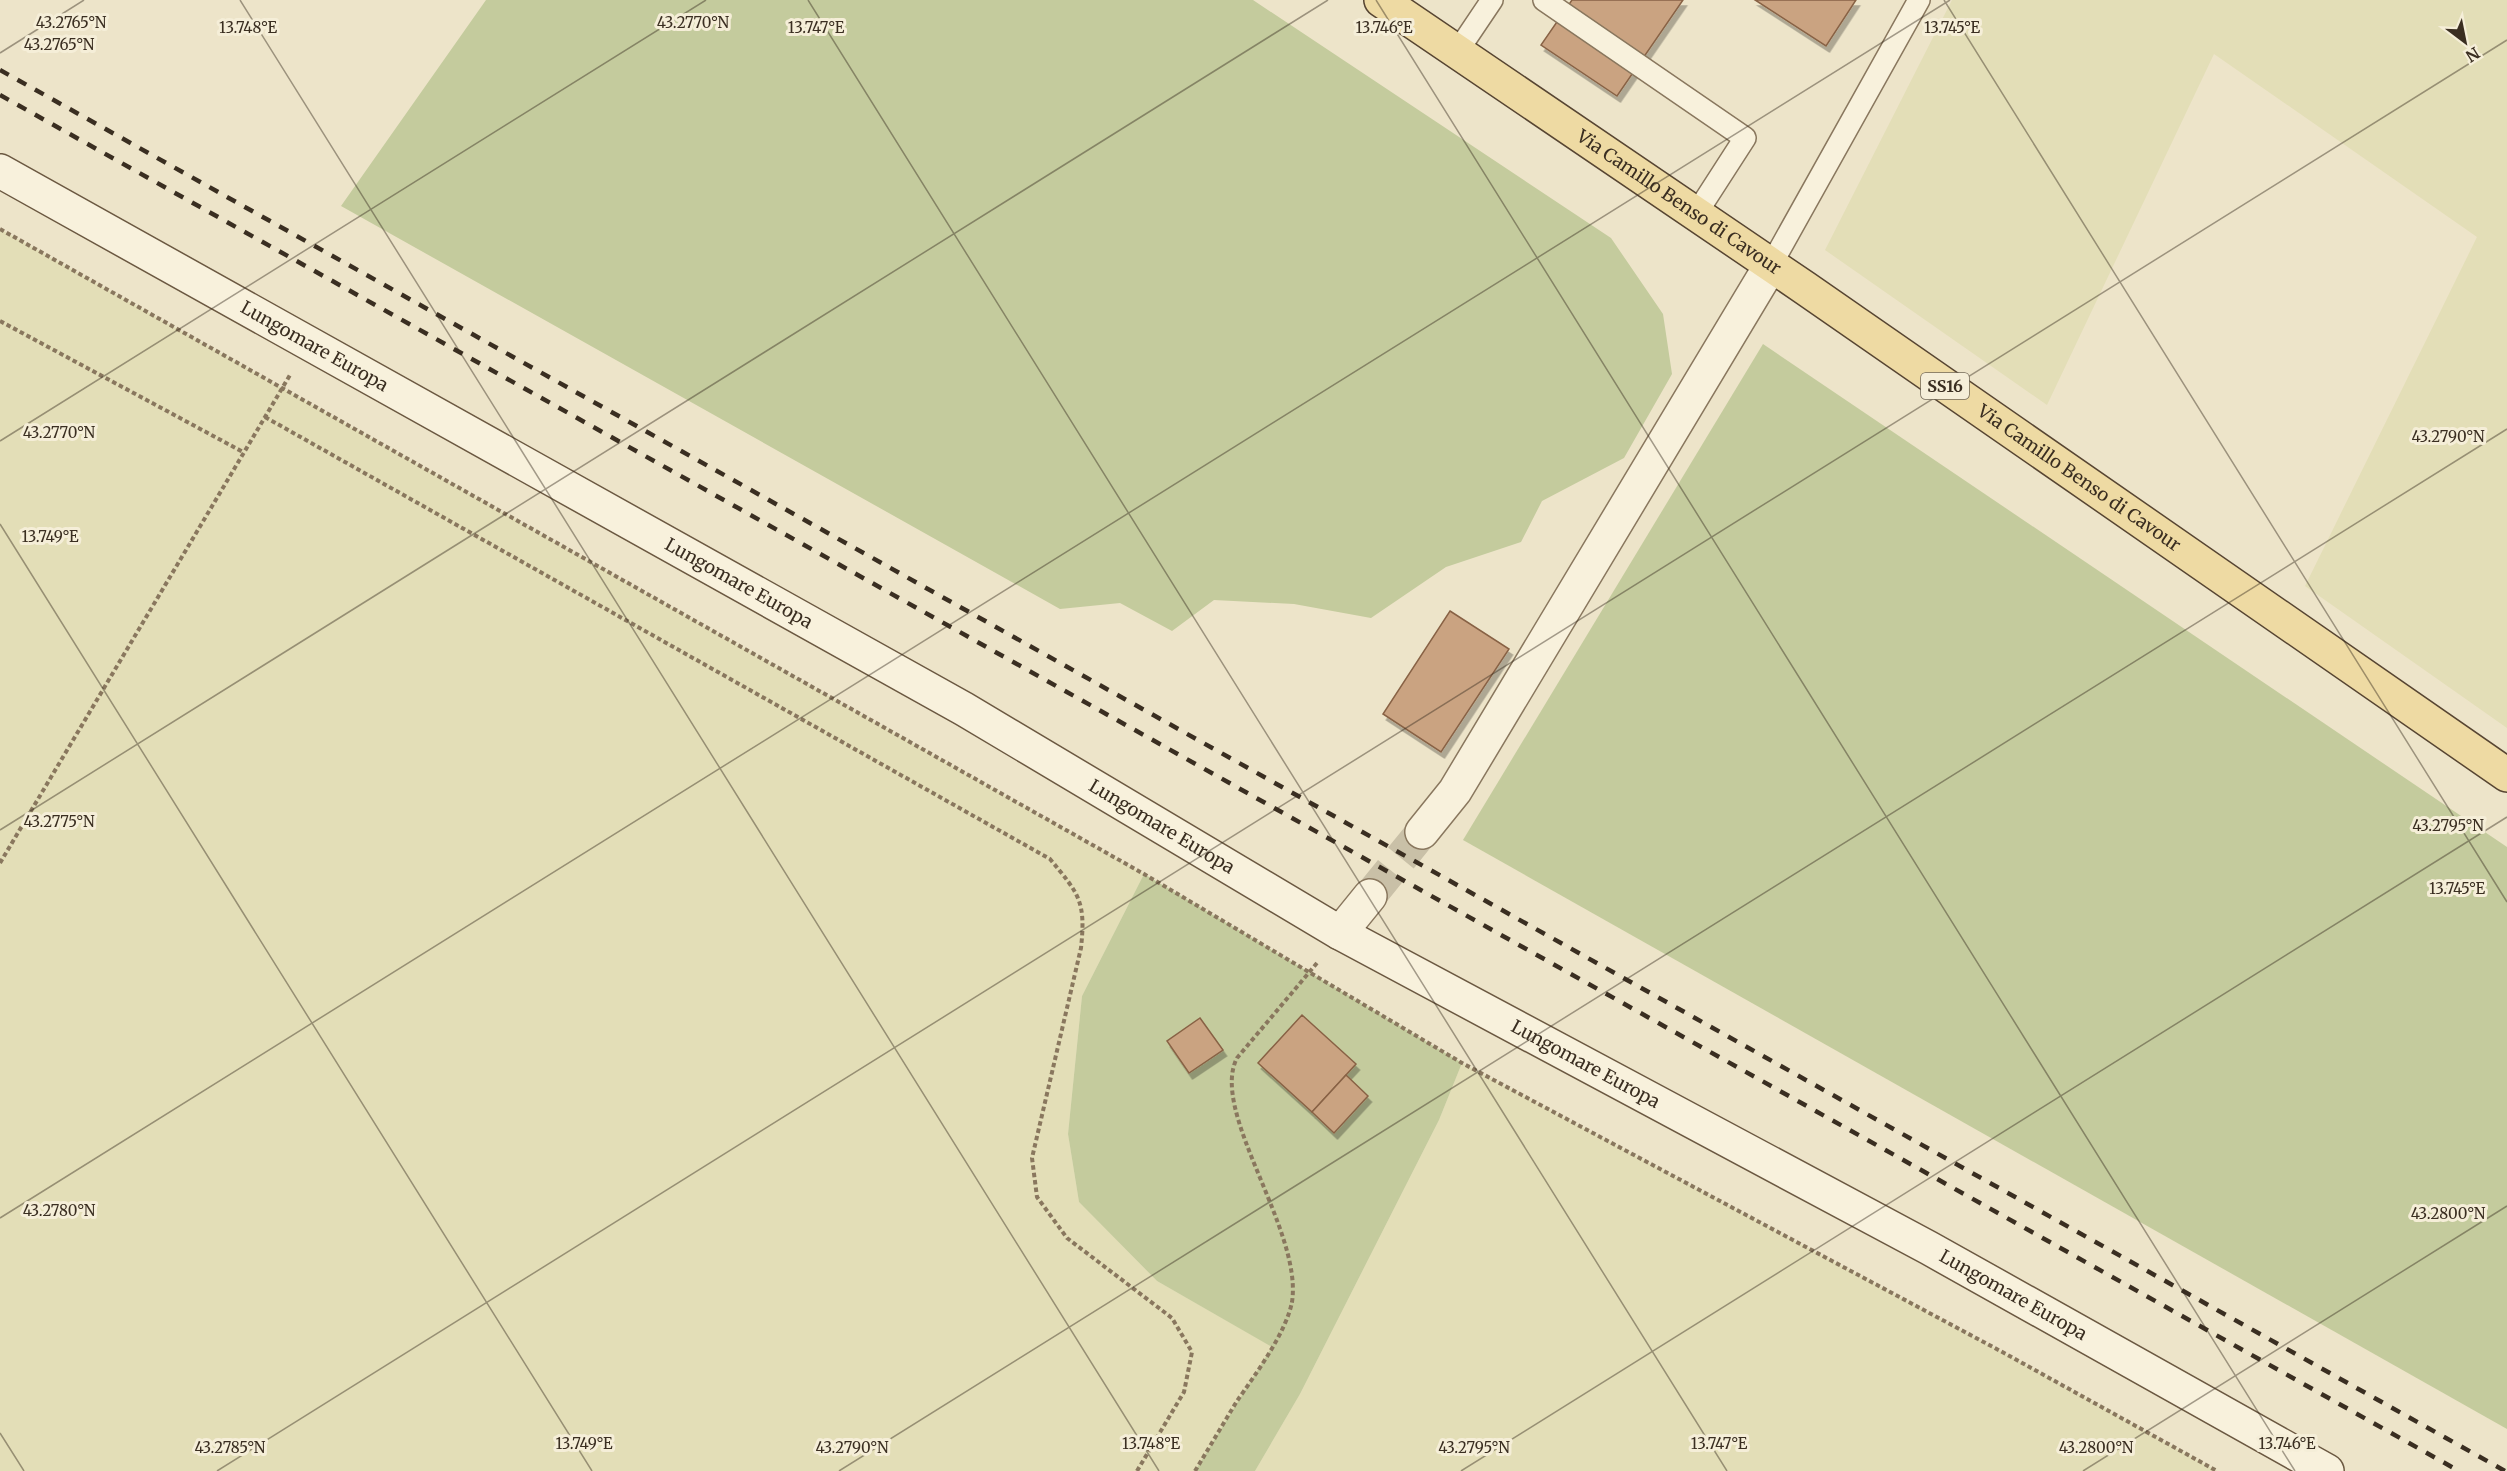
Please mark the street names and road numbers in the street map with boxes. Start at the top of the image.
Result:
street label: Via Camillo Benso di Cavour [1572,124,1786,279]
street label: Lungomare Europa [237,296,393,397]
road number: SS16 [1921,373,1969,399]
street label: Via Camillo Benso di Cavour [1972,399,2185,556]
street label: Lungomare Europa [661,532,817,633]
street label: Lungomare Europa [1085,774,1239,879]
street label: Lungomare Europa [1507,1015,1664,1113]
street label: Lungomare Europa [1936,1244,2092,1345]

